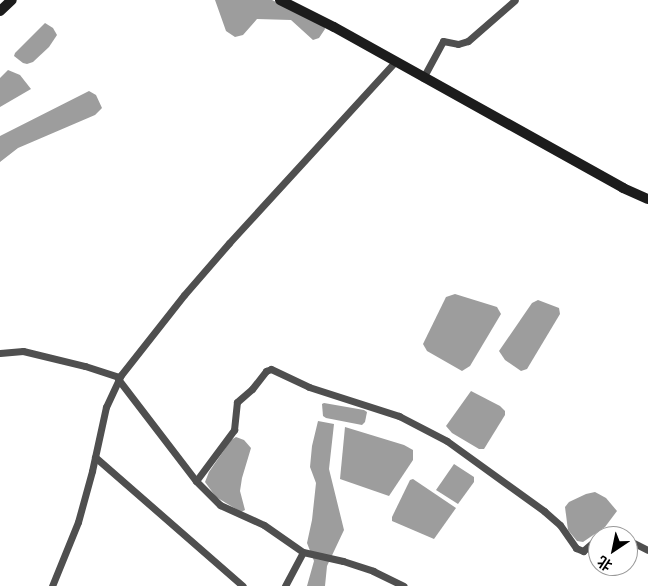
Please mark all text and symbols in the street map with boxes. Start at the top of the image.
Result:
north arrow [588,526,638,576]
text: 北 [594,552,615,574]

